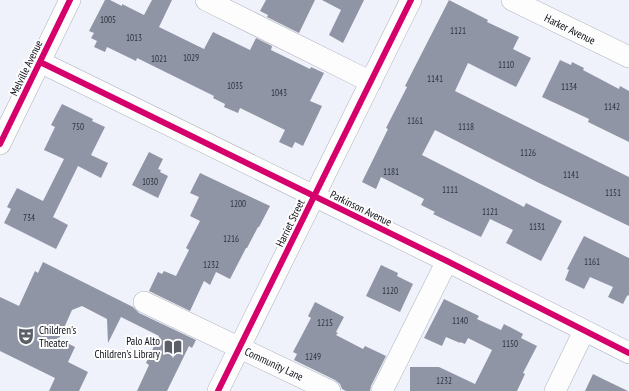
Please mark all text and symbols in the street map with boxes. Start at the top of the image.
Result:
street label: Harker Avenue [542,11,598,48]
house number: 1005 [100,14,116,25]
house number: 1121 [450,25,466,36]
house number: 1013 [126,32,142,43]
street label: Melville Avenue [6,37,46,98]
house number: 1029 [183,52,199,63]
house number: 1021 [151,53,167,64]
house number: 1110 [498,59,514,70]
house number: 1141 [427,73,443,84]
house number: 1035 [227,80,243,91]
house number: 1134 [561,81,577,92]
house number: 1043 [271,87,287,98]
house number: 1142 [604,101,620,112]
house number: 1161 [407,115,423,126]
house number: 750 [72,121,84,132]
house number: 1118 [458,121,474,132]
house number: 1126 [520,147,536,158]
house number: 1181 [383,166,399,177]
house number: 1141 [563,169,579,180]
house number: 1030 [142,176,158,187]
house number: 1111 [442,184,458,195]
street label: Parkinson Avenue [328,187,394,229]
house number: 1151 [605,187,621,198]
street label: Harriet Street [272,197,308,249]
house number: 1200 [230,198,246,209]
house number: 1121 [482,206,498,217]
house number: 734 [23,212,35,223]
house number: 1131 [529,221,545,232]
house number: 1216 [223,233,239,244]
house number: 1161 [584,256,600,267]
house number: 1232 [203,259,219,270]
house number: 1120 [382,285,398,296]
house number: 1140 [452,315,468,326]
house number: 1215 [317,317,333,328]
place label: Children's Theater [39,323,76,350]
theatre icon: Children's Theater [16,326,36,346]
place label: Palo Alto Children’s Library [94,334,161,361]
library icon: Palo Alto Children’s Library [163,337,183,357]
house number: 1150 [502,338,518,349]
street label: Community Lane [242,344,306,384]
house number: 1249 [305,351,321,362]
house number: 1232 [436,375,452,386]

